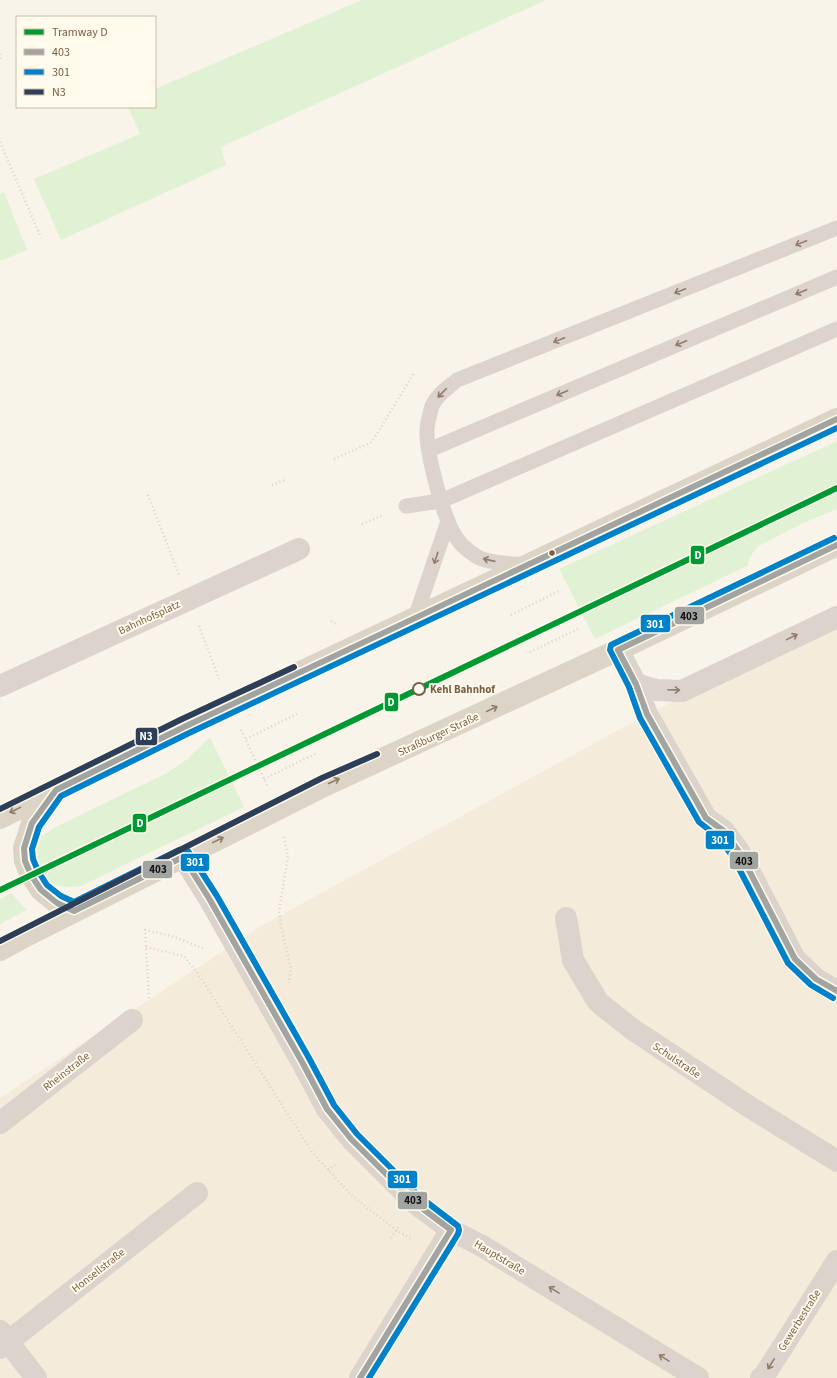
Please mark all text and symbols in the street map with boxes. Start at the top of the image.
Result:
legend [16,16,156,108]
text: Tramway D [52,24,108,41]
text: 403 [52,44,70,61]
text: 301 [52,64,70,81]
text: N3 [52,84,66,101]
one-way arrow [795,239,807,247]
one-way arrow [675,288,687,296]
one-way arrow [796,289,808,296]
one-way arrow [554,336,566,344]
one-way arrow [676,339,688,347]
one-way arrow [437,388,447,398]
one-way arrow [556,390,568,398]
line badge: D [690,545,705,565]
unlabelled marker [547,548,557,558]
text: D [695,548,702,563]
one-way arrow [432,552,439,565]
one-way arrow [483,556,496,563]
street label: Bahnhofsplatz [116,596,183,638]
line badge: 403 [674,606,705,625]
text: 403 [680,609,698,624]
line badge: 301 [640,614,671,633]
text: 301 [646,617,664,632]
one-way arrow [785,633,797,640]
marker: Kehl Bahnhof [412,682,426,696]
place label: Kehl Bahnhof [430,682,496,697]
one-way arrow [667,687,680,694]
line badge: D [384,692,399,712]
text: D [388,695,395,710]
one-way arrow [485,705,497,712]
street label: Straßburger Straße [395,709,482,760]
line badge: N3 [135,727,158,746]
text: N3 [139,729,153,744]
one-way arrow [328,777,340,785]
one-way arrow [10,807,22,814]
line badge: D [132,813,147,833]
text: D [137,816,144,831]
line badge: 301 [705,830,735,850]
text: 301 [711,833,729,848]
one-way arrow [212,836,224,843]
line badge: 403 [729,851,759,870]
line badge: 301 [180,853,210,872]
text: 403 [735,854,753,869]
text: 301 [186,855,204,870]
line badge: 403 [142,860,173,879]
text: 403 [149,862,167,877]
street label: Schulstraße [650,1039,704,1082]
street label: Rheinstraße [40,1048,93,1094]
line badge: 301 [387,1170,418,1189]
text: 301 [393,1172,411,1187]
line badge: 403 [397,1191,428,1210]
text: 403 [404,1193,422,1208]
street label: Hauptstraße [471,1236,529,1279]
street label: Honsellstraße [69,1245,129,1296]
one-way arrow [548,1285,560,1293]
street label: Gewerbestraße [775,1286,825,1354]
one-way arrow [659,1353,670,1362]
one-way arrow [767,1359,775,1370]

